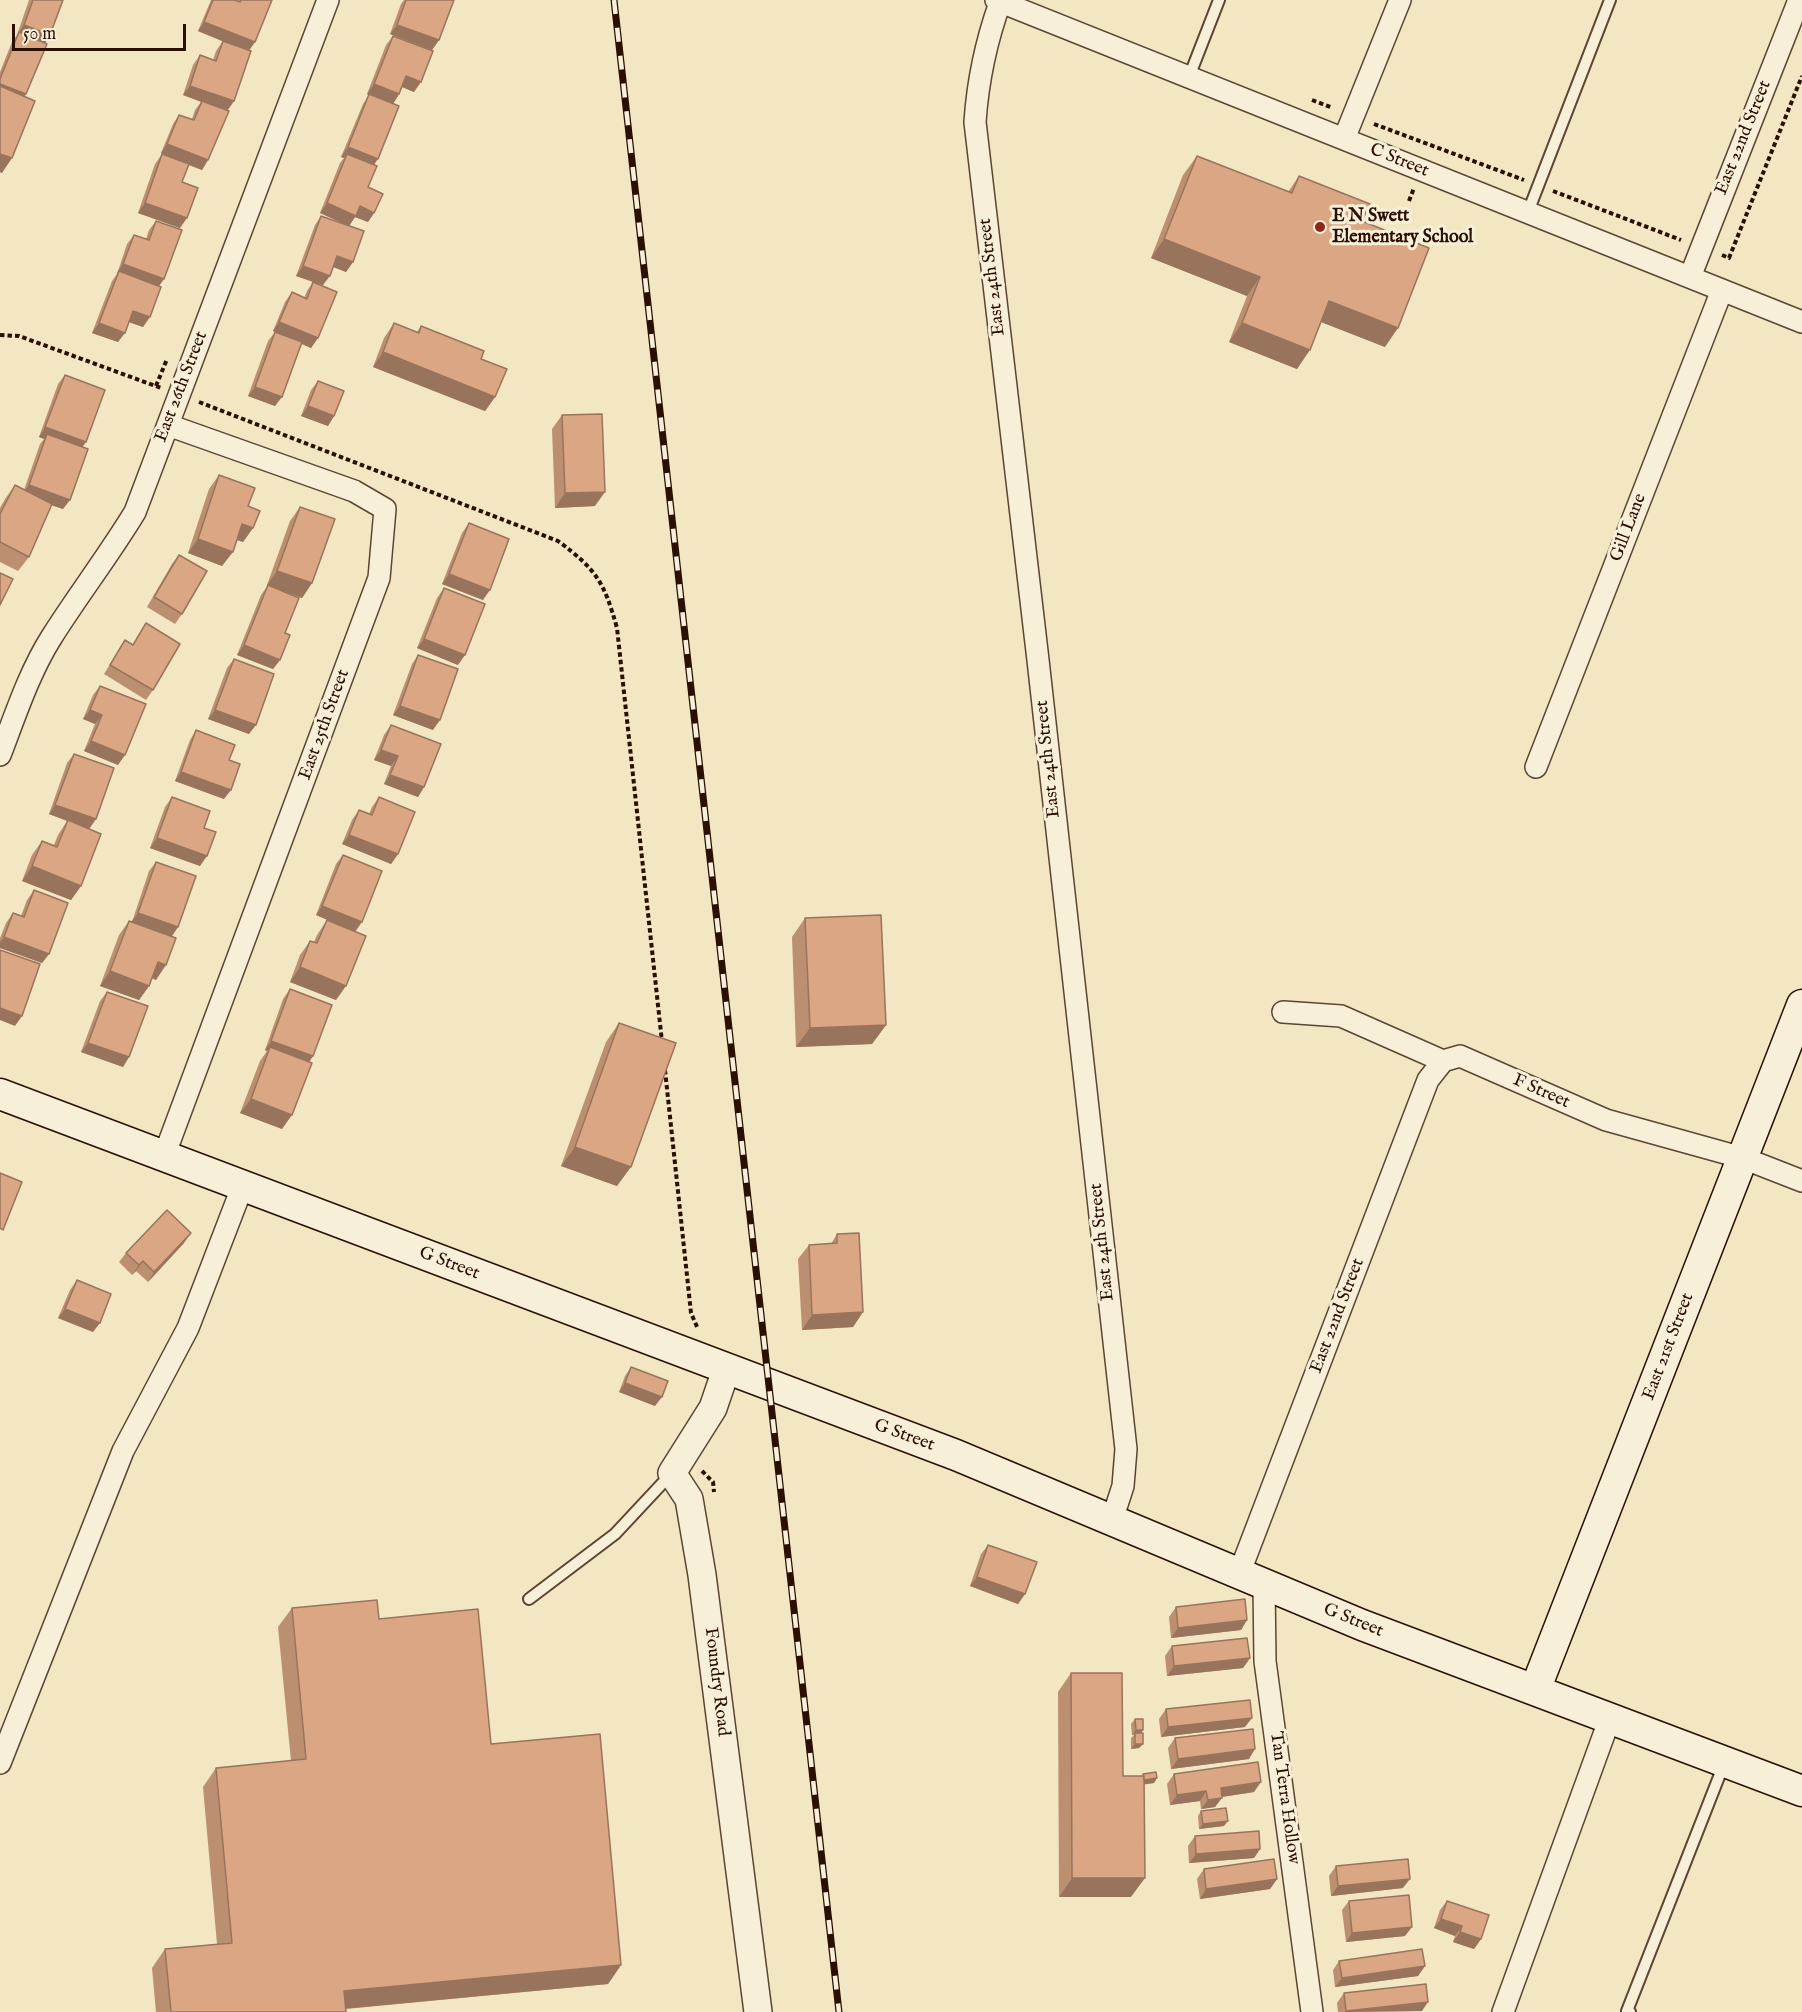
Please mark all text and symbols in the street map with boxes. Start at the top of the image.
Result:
scale bar [15,12,189,50]
text: 50 m [23,23,56,46]
street label: East 22nd Street [1711,78,1777,198]
street label: C Street [1366,139,1432,183]
place label: E N Swett Elementary School [1332,206,1473,248]
street label: East 24th Street [975,217,1011,337]
marker: E N Swett Elementary School [1313,220,1327,234]
street label: East 26th Street [151,328,213,446]
street label: Gill Lane [1606,491,1652,565]
street label: East 25th Street [295,667,355,783]
street label: East 24th Street [1032,699,1066,819]
street label: F Street [1509,1070,1573,1114]
street label: East 24th Street [1086,1182,1120,1302]
street label: G Street [416,1243,482,1285]
street label: East 22nd Street [1306,1255,1370,1377]
street label: East 21st Street [1639,1290,1699,1404]
street label: G Street [871,1415,937,1457]
street label: G Street [1320,1599,1386,1643]
street label: Foundry Road [699,1626,733,1738]
street label: Tan Terra Hollow [1264,1730,1304,1866]

